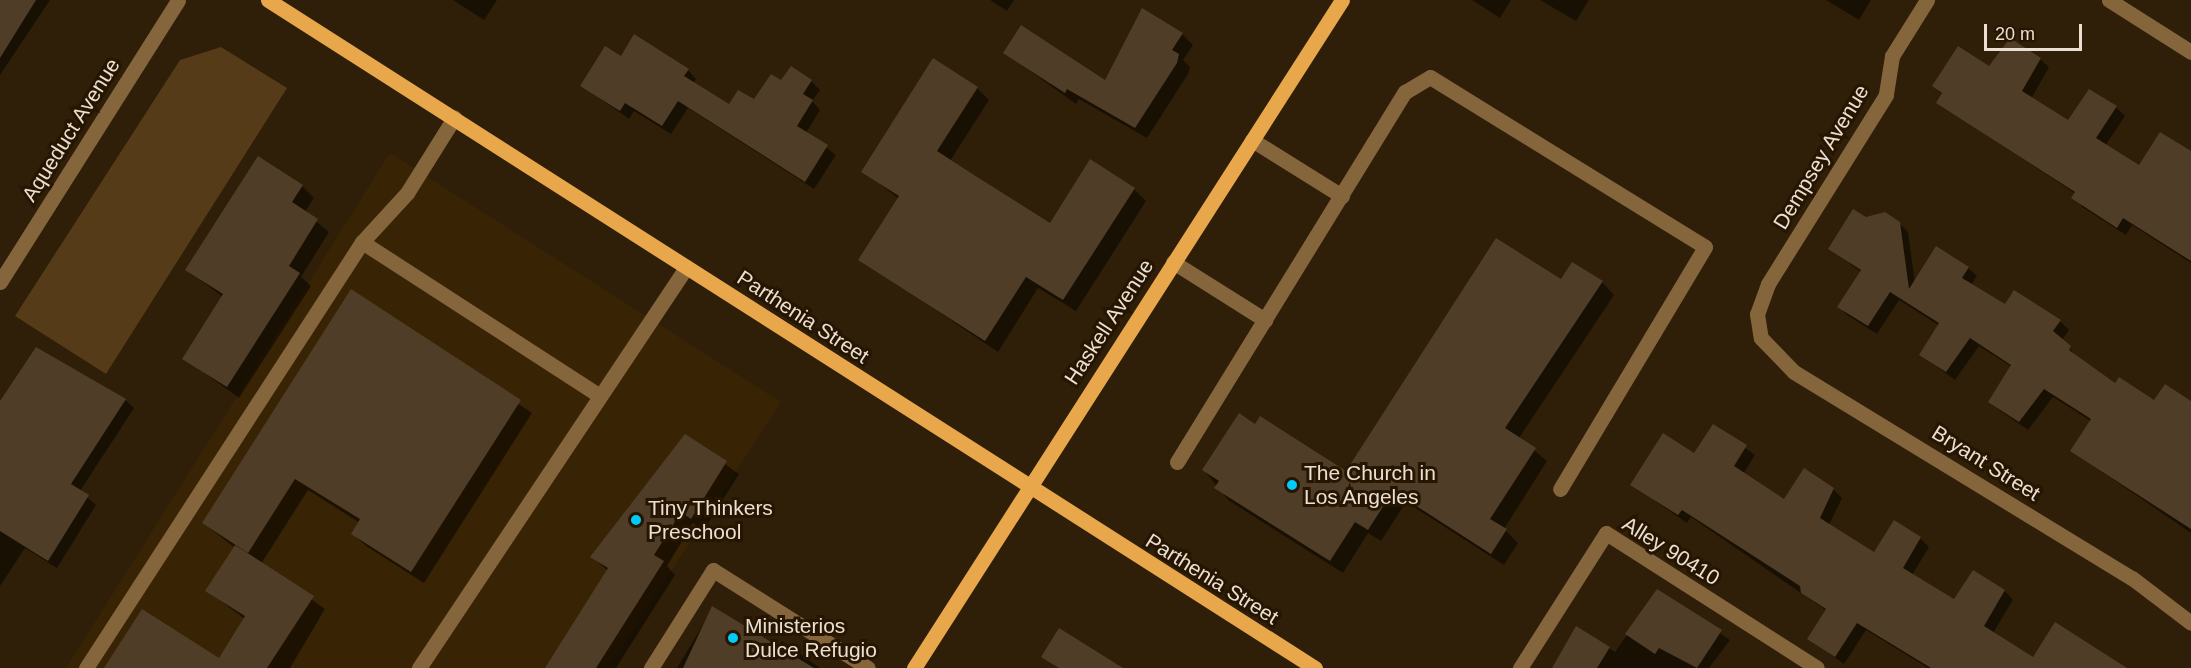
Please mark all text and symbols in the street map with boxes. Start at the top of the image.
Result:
scale bar [1987,12,2084,50]
text: 20 m [1995,24,2035,44]
street label: Aqueduct Avenue [16,53,126,207]
street label: Dempsey Avenue [1768,80,1874,234]
street label: Haskell Avenue [1059,254,1159,390]
street label: Parthenia Street [733,265,873,369]
street label: Bryant Street [1927,420,2045,506]
place label: The Church in Los Angeles [1304,460,1436,510]
marker: The Church in Los Angeles [1285,478,1299,492]
place label: Tiny Thinkers Preschool [648,495,773,545]
street label: Alley 90410 [1618,511,1724,591]
marker: Tiny Thinkers Preschool [629,513,643,527]
street label: Parthenia Street [1141,528,1283,630]
place label: Ministerios Dulce Refugio [745,613,877,663]
marker: Ministerios Dulce Refugio [726,631,740,645]

